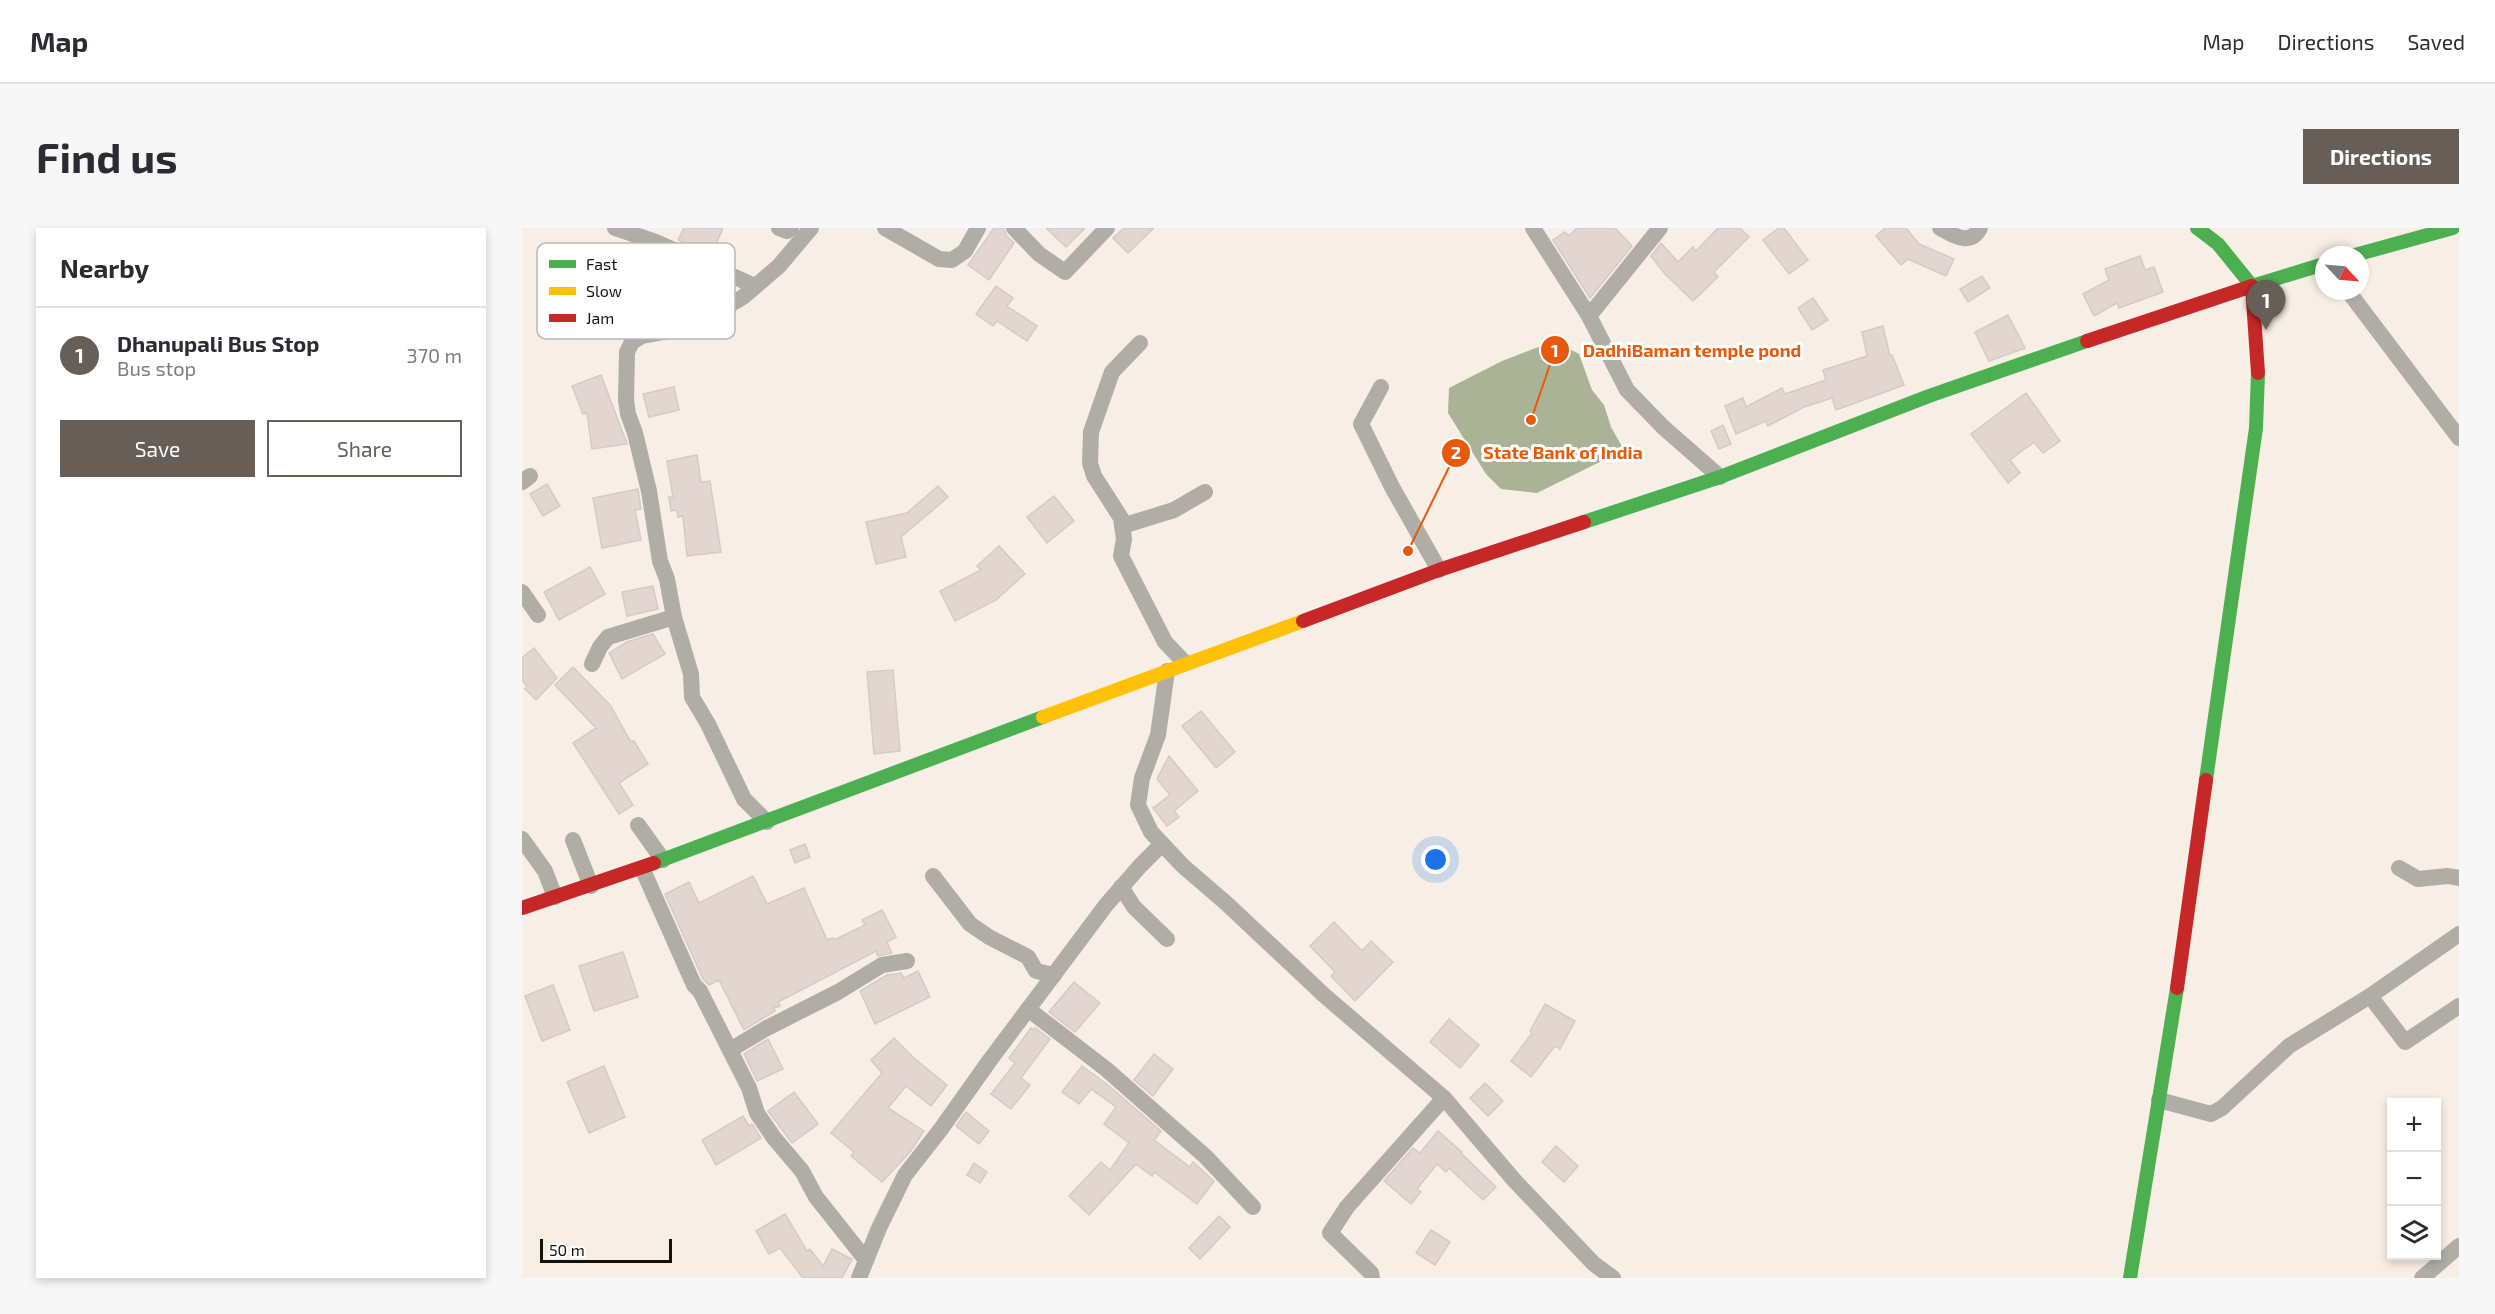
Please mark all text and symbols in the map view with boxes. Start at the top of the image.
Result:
text: Map [30,24,88,58]
text: Map [2202,29,2245,54]
text: Directions [2278,29,2374,54]
text: Saved [2407,29,2465,54]
button: Directions [2303,129,2459,184]
text: Find us [36,131,178,181]
legend [537,243,735,339]
north arrow [2315,246,2369,300]
text: Nearby [60,252,149,283]
text: Fast [586,254,617,273]
pin: 1 [2246,280,2286,330]
text: Slow [586,281,622,300]
text: Jam [586,308,614,327]
text: Dhanupali Bus Stop [117,330,319,356]
callout: DadhiBaman temple pond [1540,332,1813,368]
text: 1 [1551,339,1559,361]
text: DadhiBaman temple pond [1583,339,1801,361]
text: 1 [75,343,84,367]
text: 370 m [407,343,462,367]
text: Bus stop [117,356,196,380]
button: Save [60,420,255,477]
button: Share [267,420,462,477]
callout: State Bank of India [1441,435,1655,471]
text: 2 [1451,441,1461,463]
text: State Bank of India [1483,441,1643,463]
your location [1421,845,1450,874]
map controls [2387,1098,2441,1260]
button: + [2387,1098,2441,1152]
button: − [2387,1152,2441,1206]
button: layers [2387,1206,2441,1260]
scale bar [540,1236,672,1264]
text: 50 m [549,1240,585,1259]

